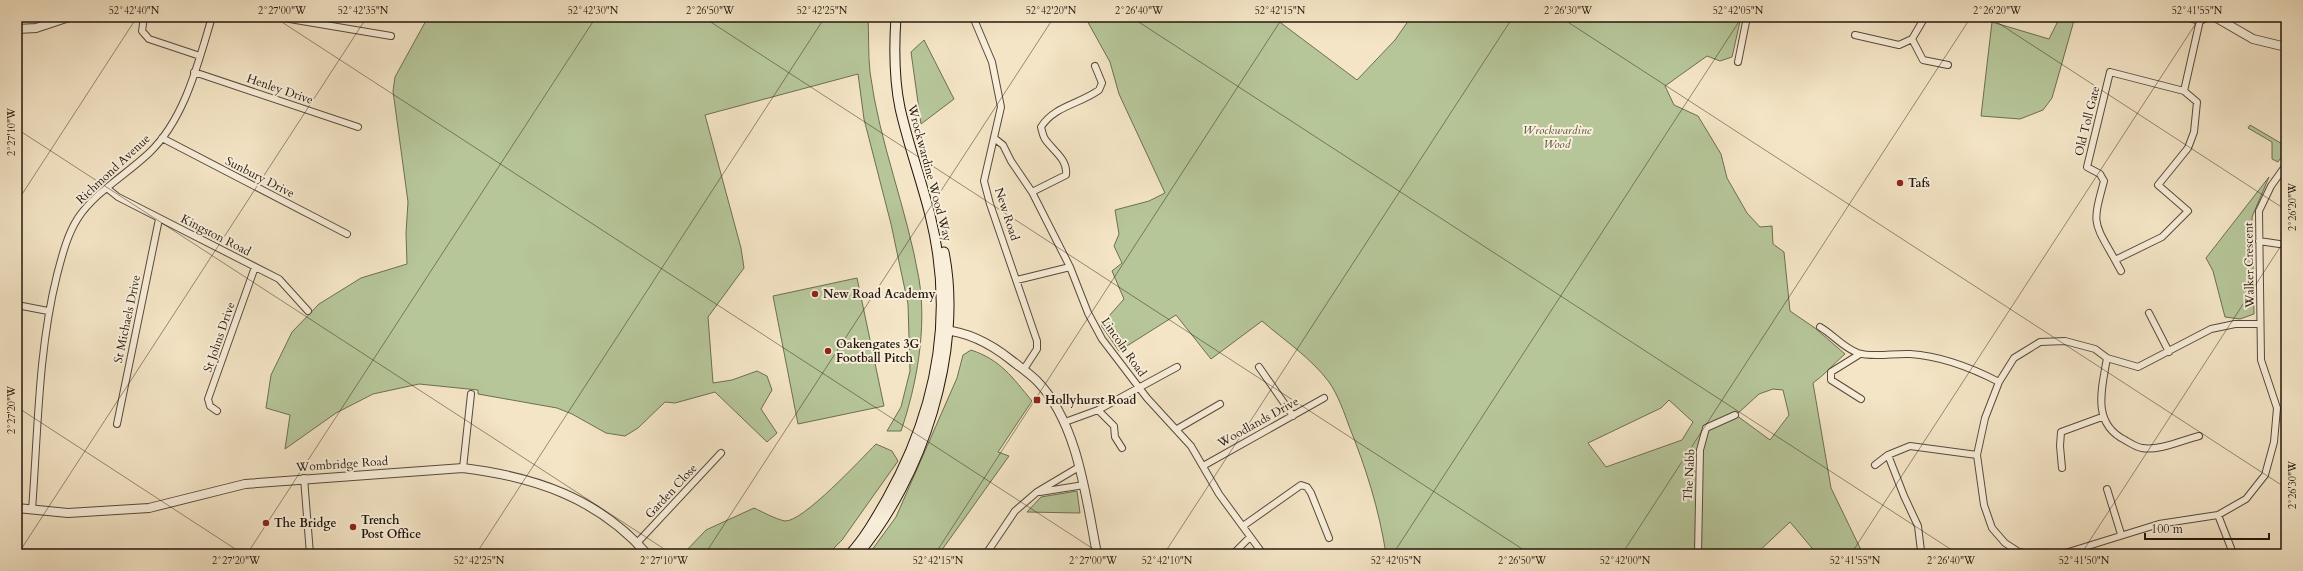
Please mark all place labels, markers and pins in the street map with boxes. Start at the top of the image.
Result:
place label: Tafs [1908,175,1930,191]
marker: Tafs [1895,178,1905,188]
place label: New Road Academy [823,286,936,302]
marker: New Road Academy [810,289,820,299]
place label: Oakengates 3G Football Pitch [836,336,920,366]
marker: Oakengates 3G Football Pitch [823,346,833,356]
place label: Hollyhurst Road [1045,392,1136,408]
marker: Hollyhurst Road [1032,395,1042,405]
place label: Trench Post Office [361,512,421,542]
place label: The Bridge [274,515,337,531]
marker: The Bridge [261,518,271,528]
marker: Trench Post Office [348,522,358,532]

